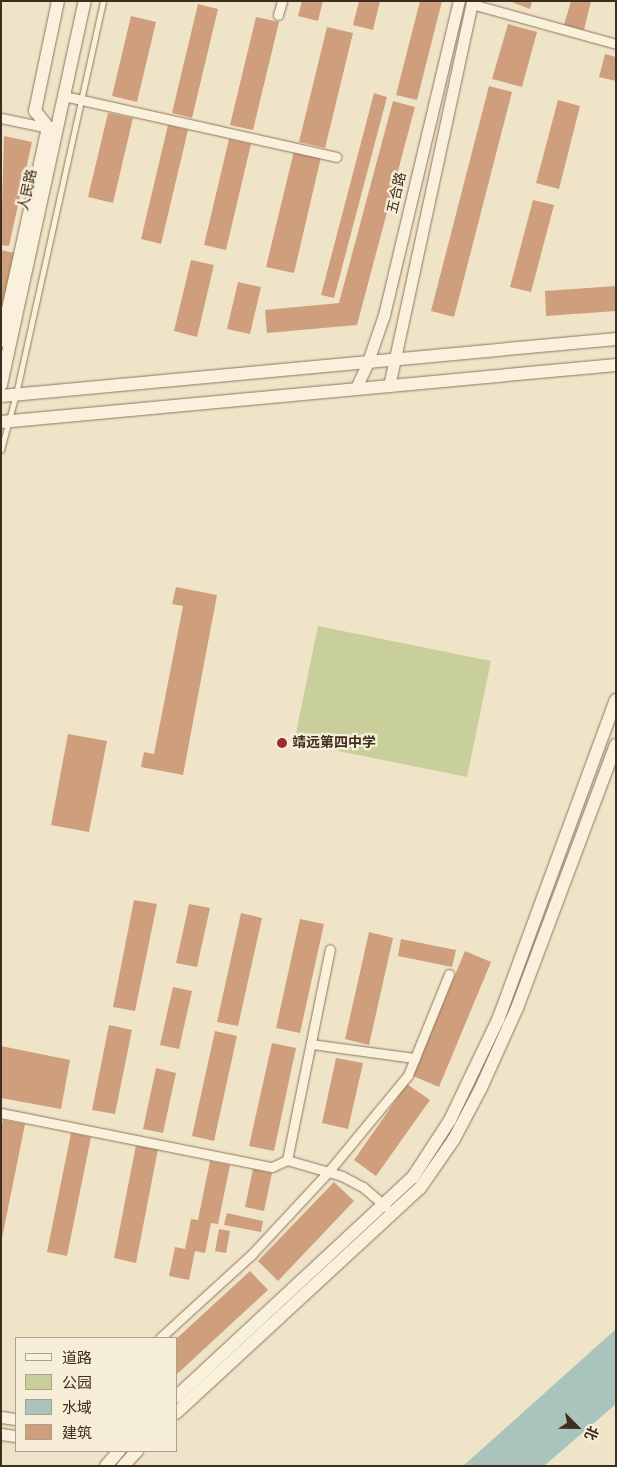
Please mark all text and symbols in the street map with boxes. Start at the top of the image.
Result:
street label: 人民路 [15,168,41,212]
street label: 五合路 [384,171,410,215]
place label: 靖远第四中学 [292,735,376,751]
marker: 靖远第四中学 [276,737,288,749]
legend [15,1337,178,1452]
text: 道路 [62,1349,92,1367]
text: 公园 [62,1374,92,1392]
text: 水域 [62,1399,92,1417]
north arrow [552,1402,602,1452]
text: 北 [581,1423,602,1443]
text: 建筑 [62,1424,92,1442]

